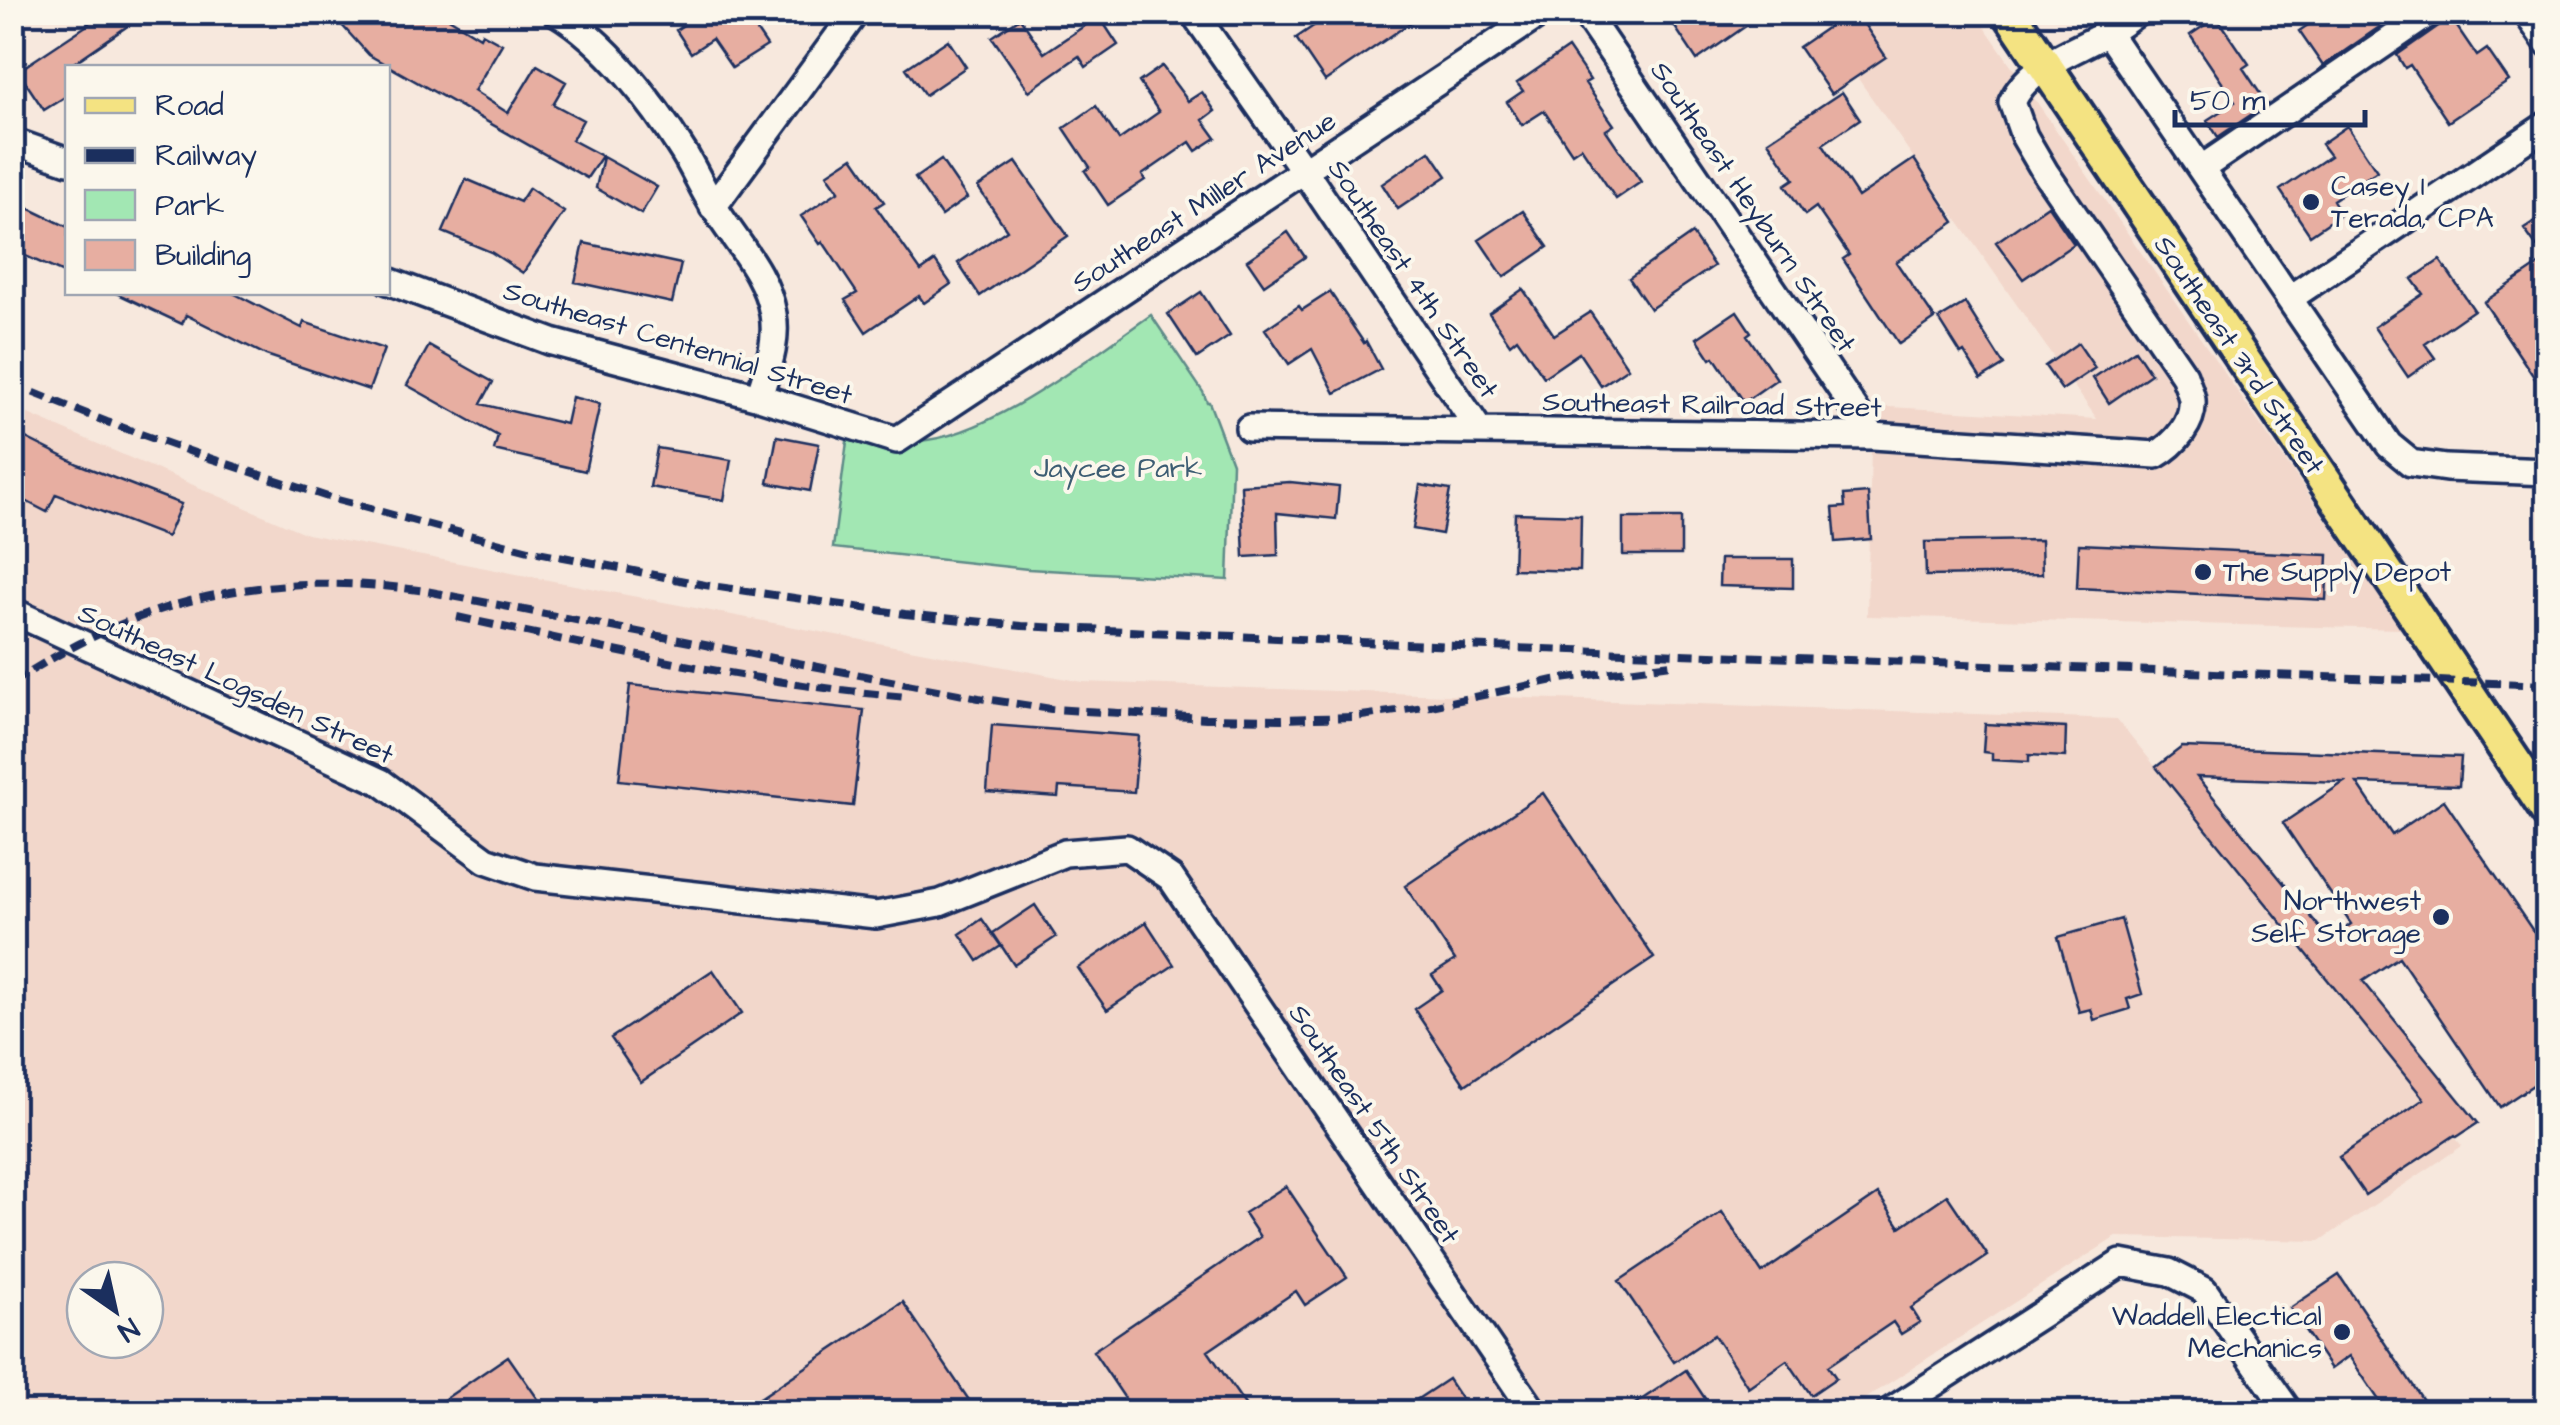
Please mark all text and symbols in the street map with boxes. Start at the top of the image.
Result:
street label: Southeast Heyburn Street [1639,54,1866,362]
legend [65,65,390,295]
scale bar [2175,65,2365,127]
text: 50 m [2190,80,2266,122]
text: Road [155,85,224,127]
street label: Southeast Miller Avenue [1064,102,1344,302]
text: Railway [155,135,257,178]
street label: Southeast 4th Street [1318,152,1508,407]
place label: Casey I Terada, CPA [2331,167,2494,238]
text: Park [155,185,224,227]
marker: Casey I Terada, CPA [2300,191,2322,213]
street label: Southeast 3rd Street [2144,228,2334,483]
text: Building [155,235,251,278]
street label: Southeast Centennial Street [499,271,858,415]
street label: Southeast Railroad Street [1542,383,1883,427]
park label: Jaycee Park [1034,449,1202,490]
place label: The Supply Depot [2223,553,2452,594]
marker: The Supply Depot [2192,561,2214,583]
street label: Southeast Logsden Street [72,594,401,776]
place label: Northwest Self Storage [2251,882,2422,954]
marker: Northwest Self Storage [2430,906,2452,928]
street label: Southeast 5th Street [1279,996,1469,1252]
north arrow [65,1260,165,1360]
place label: Waddell Electical Mechanics [2112,1297,2322,1368]
text: N [110,1308,146,1351]
marker: Waddell Electical Mechanics [2331,1321,2353,1343]

